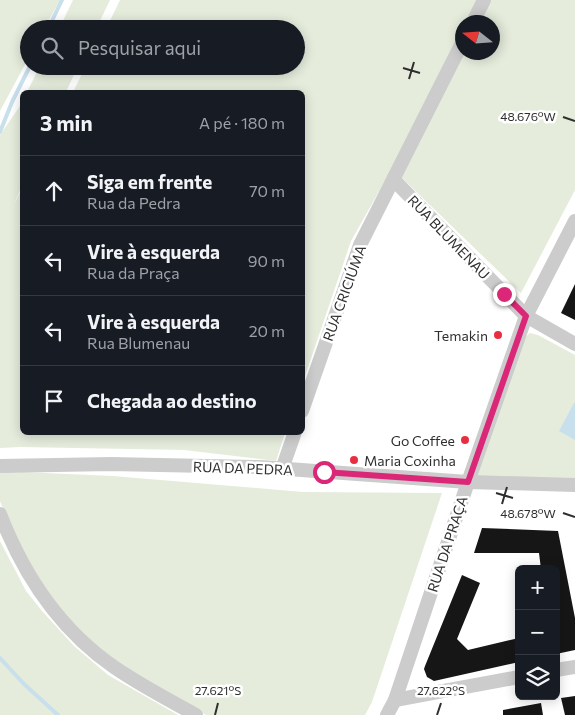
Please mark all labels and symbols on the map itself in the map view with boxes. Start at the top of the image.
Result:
north arrow [455,15,500,60]
text: 48.676°W [500,109,556,123]
street label: RUA BLUMENAU [405,192,493,282]
street label: RUA CRICIÚMA [319,242,369,343]
route end [493,283,516,306]
place label: Temakin [434,327,488,344]
marker: Temakin [492,329,504,341]
place label: Go Coffee [391,432,455,449]
marker: Go Coffee [459,434,471,446]
place label: Maria Coxinha [364,452,456,469]
marker: Maria Coxinha [348,454,360,466]
street label: RUA DA PEDRA [193,458,294,478]
route start [313,461,336,484]
street label: RUA DA PRAÇA [423,493,471,594]
text: 48.678°W [500,506,556,520]
text: 27.621°S [195,683,241,697]
text: 27.622°S [417,683,465,697]

